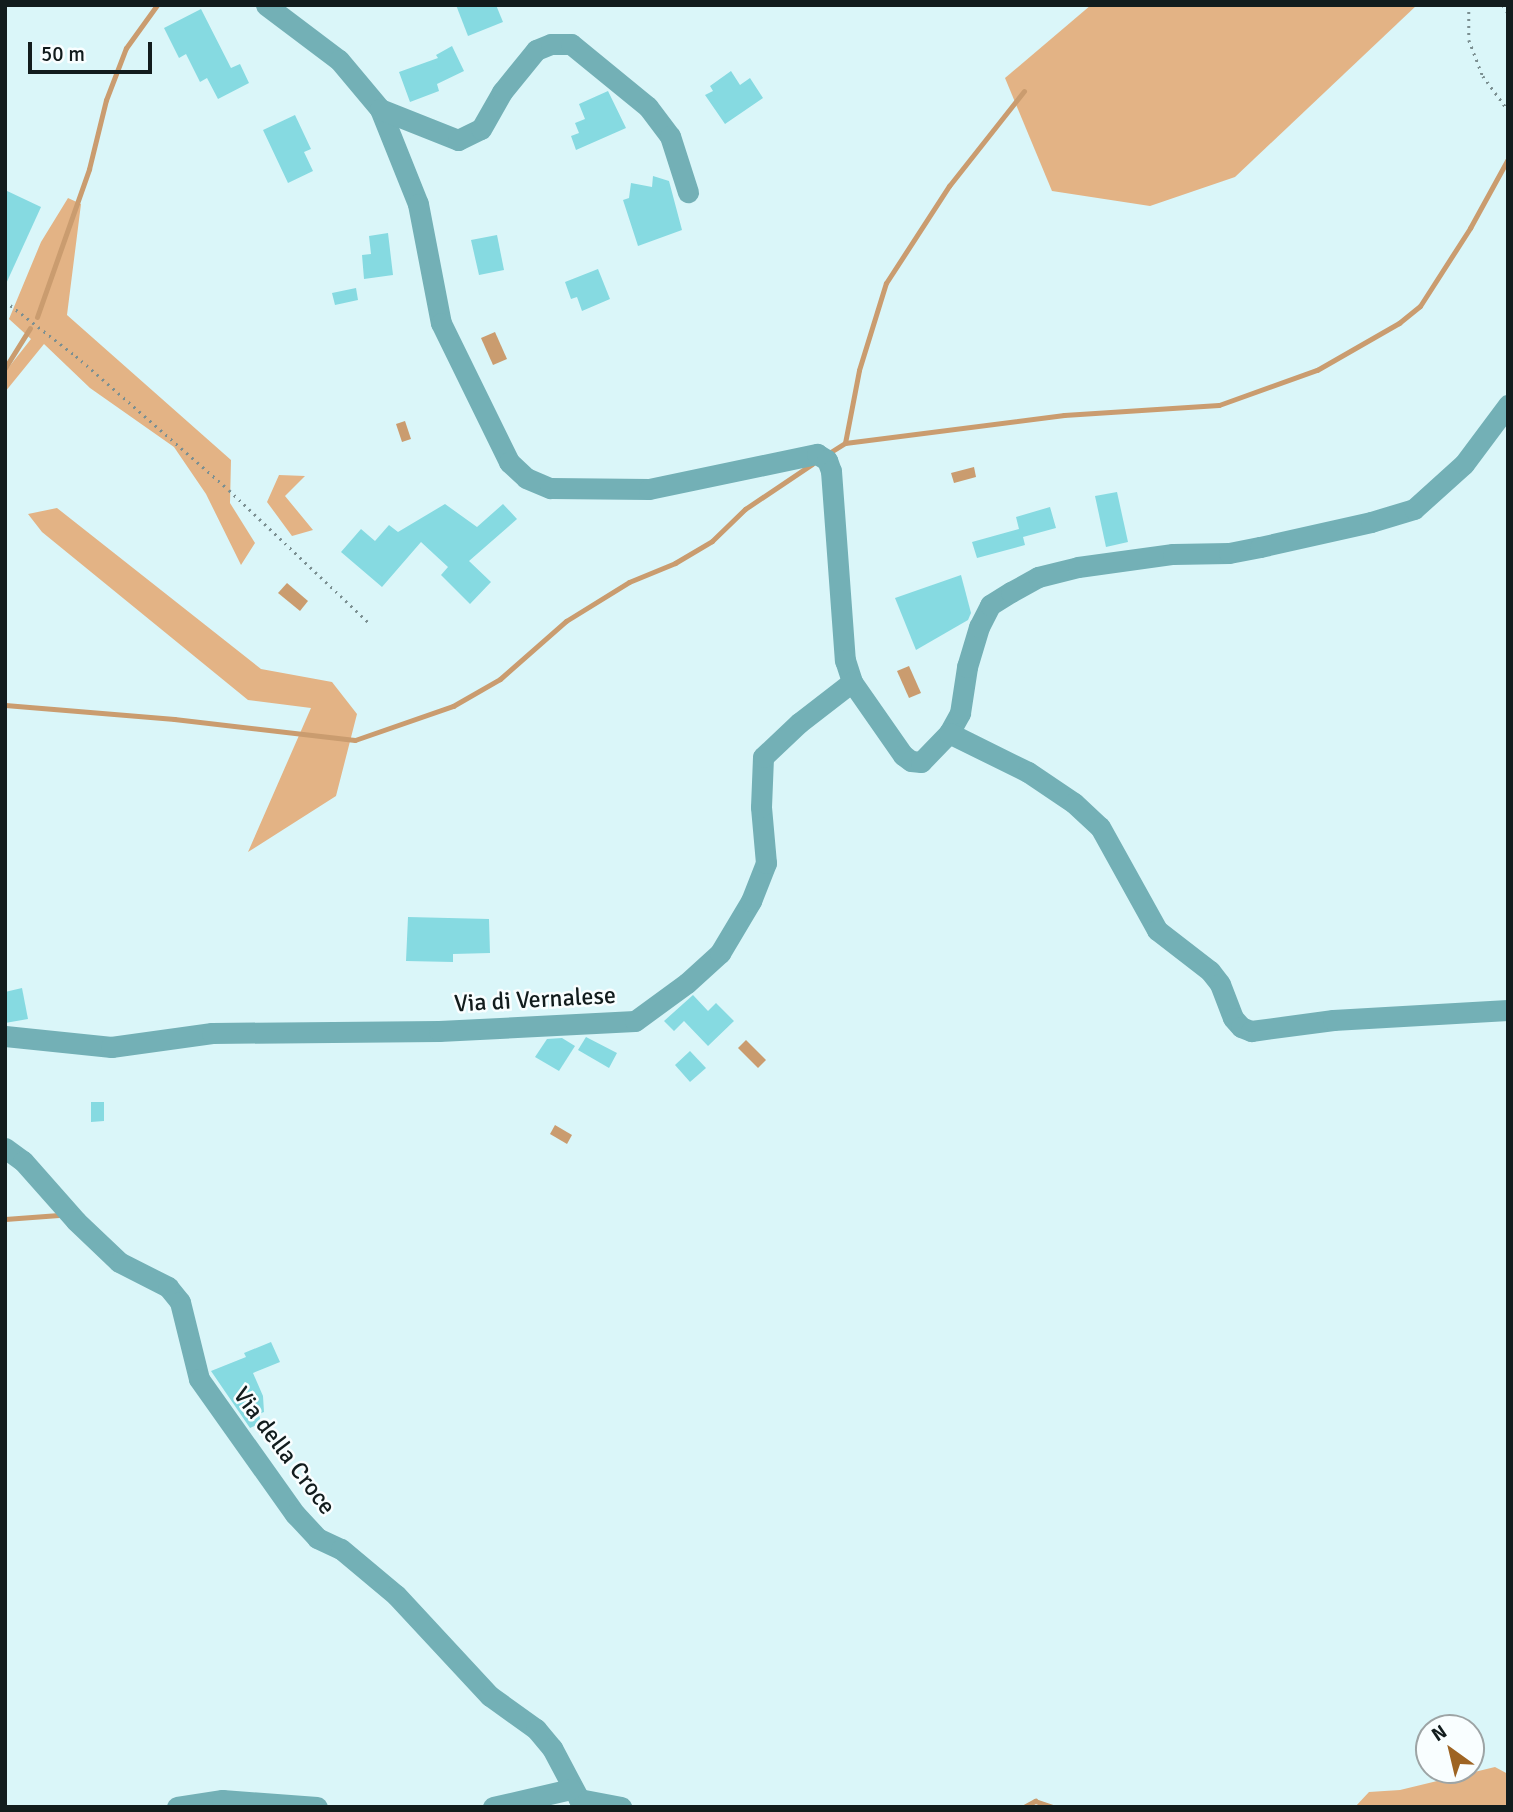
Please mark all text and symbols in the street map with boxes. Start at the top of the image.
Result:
scale bar [32,28,156,72]
text: 50 m [41,41,85,67]
street label: Via di Vernalese [453,981,617,1019]
street label: Via della Croce [227,1381,341,1521]
north arrow [1415,1714,1485,1784]
text: N [1427,1720,1452,1747]

